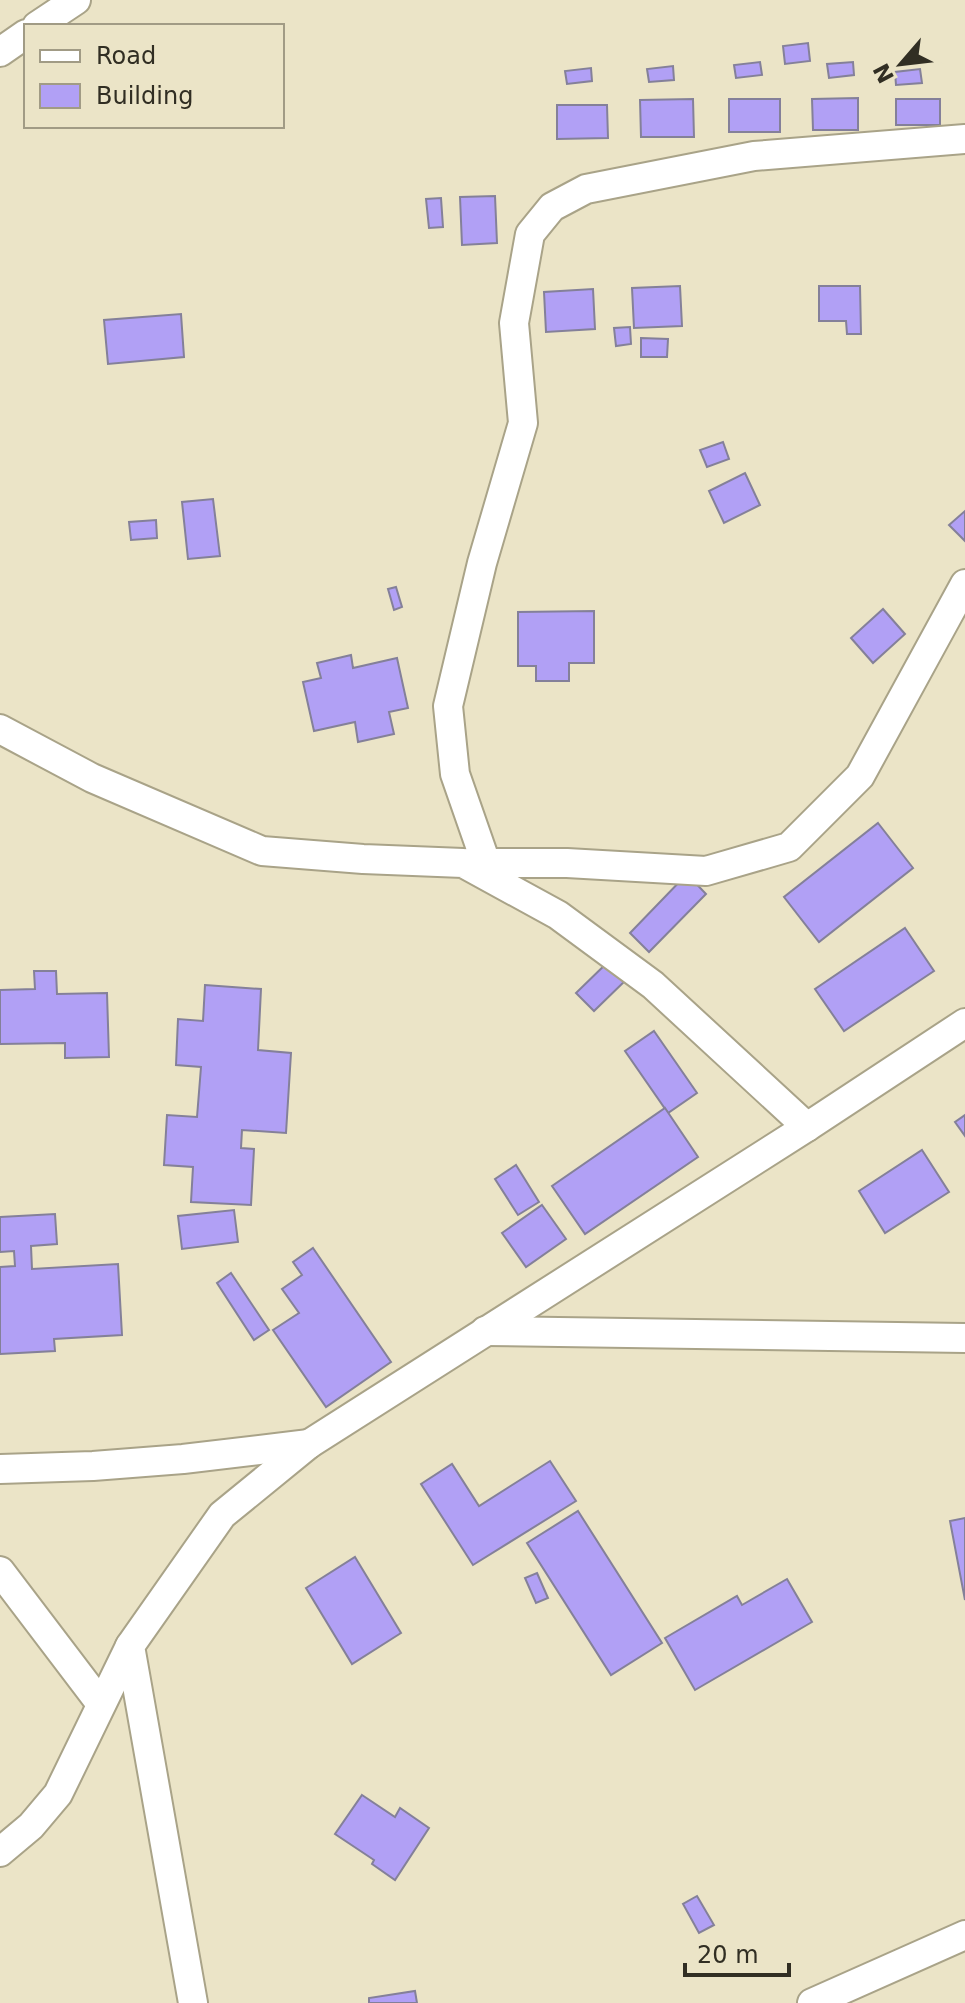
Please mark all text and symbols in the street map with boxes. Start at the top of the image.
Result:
legend [24,24,284,128]
north arrow [861,24,941,104]
text: Road [96,42,156,70]
text: N [868,59,899,87]
text: Building [96,82,193,110]
scale bar [685,1927,789,1977]
text: 20 m [697,1941,759,1969]

